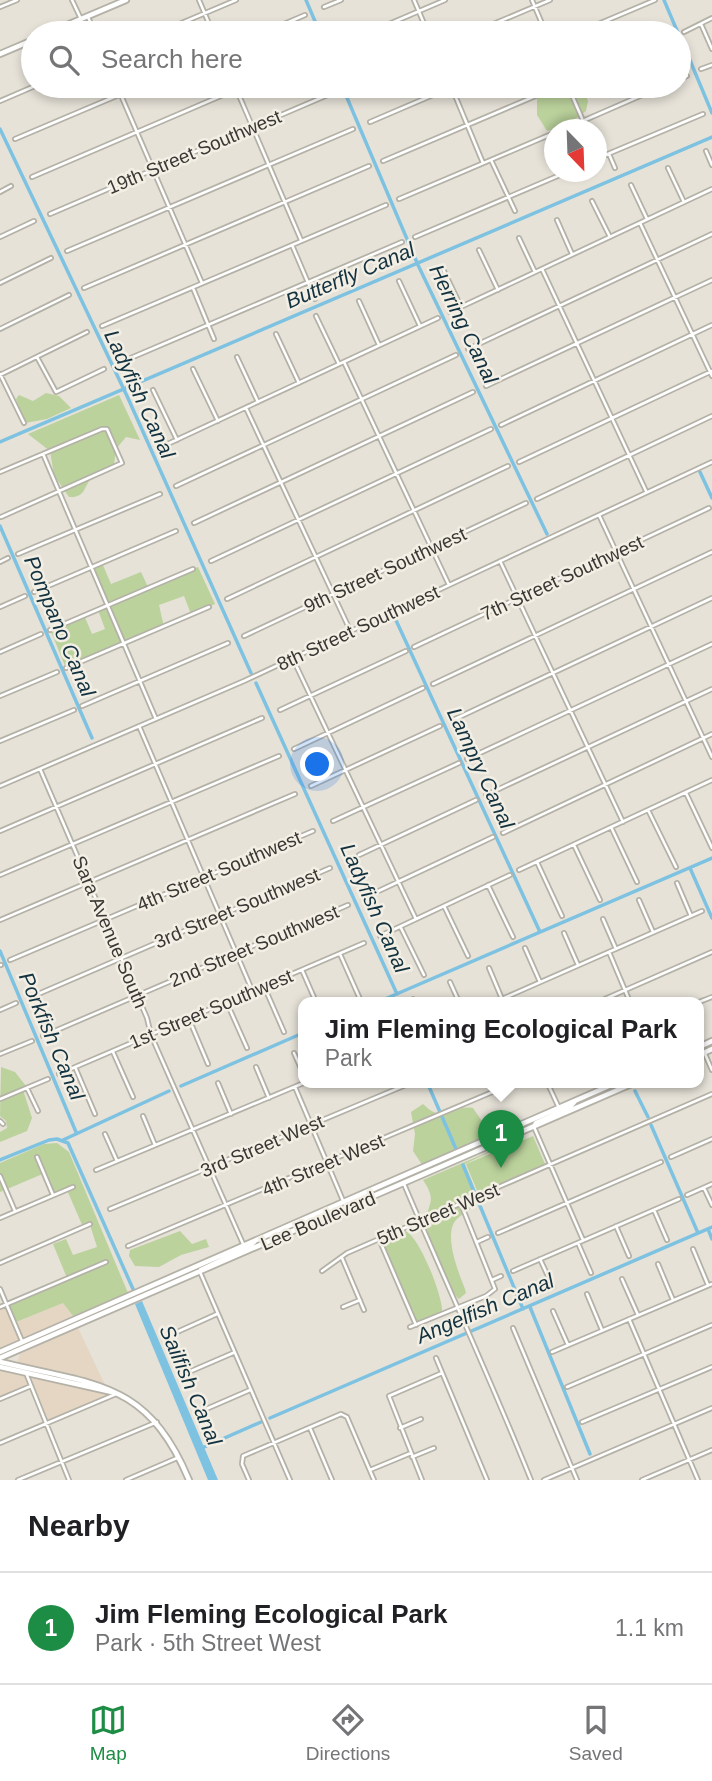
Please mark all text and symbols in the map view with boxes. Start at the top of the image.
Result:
search box [21,21,691,98]
icon: search [45,41,83,79]
text: Search here [101,44,243,74]
street label: 19th Street Southwest [104,106,285,198]
north arrow [544,119,607,182]
water label: Butterfly Canal [282,237,419,312]
water label: Herring Canal [425,261,503,388]
water label: Ladyfish Canal [100,326,180,463]
street label: 9th Street Southwest [301,523,470,617]
street label: 7th Street Southwest [478,531,647,625]
water label: Pompano Canal [20,552,101,701]
street label: 8th Street Southwest [274,581,443,675]
water label: Lampry Canal [443,704,520,833]
your location [300,747,334,781]
street label: 4th Street Southwest [134,827,305,915]
water label: Ladyfish Canal [336,840,414,977]
street label: Sara Avenue South [68,853,152,1011]
street label: 3rd Street Southwest [151,863,323,952]
street label: 2nd Street Southwest [166,901,342,991]
street label: 1st Street Southwest [126,965,296,1053]
water label: Porkfish Canal [15,969,90,1105]
popup [298,997,704,1088]
text: Jim Fleming Ecological Park [325,1014,677,1044]
text: Park [325,1045,372,1071]
street label: 3rd Street West [197,1110,327,1181]
pin: 1 [478,1110,524,1168]
street label: 4th Street West [259,1130,388,1200]
street label: 5th Street West [374,1179,503,1249]
street label: Lee Boulevard [257,1187,379,1255]
water label: Angelfish Canal [411,1268,558,1348]
water label: Sailfish Canal [155,1321,227,1450]
text: Nearby [28,1509,130,1542]
text: Jim Fleming Ecological Park [95,1599,448,1629]
text: 1 [45,1615,57,1641]
text: 1.1 km [615,1615,684,1641]
text: Park · 5th Street West [95,1630,321,1656]
tab: Map [89,1701,127,1765]
tab: Directions [306,1701,390,1765]
tab: Saved [569,1701,623,1765]

